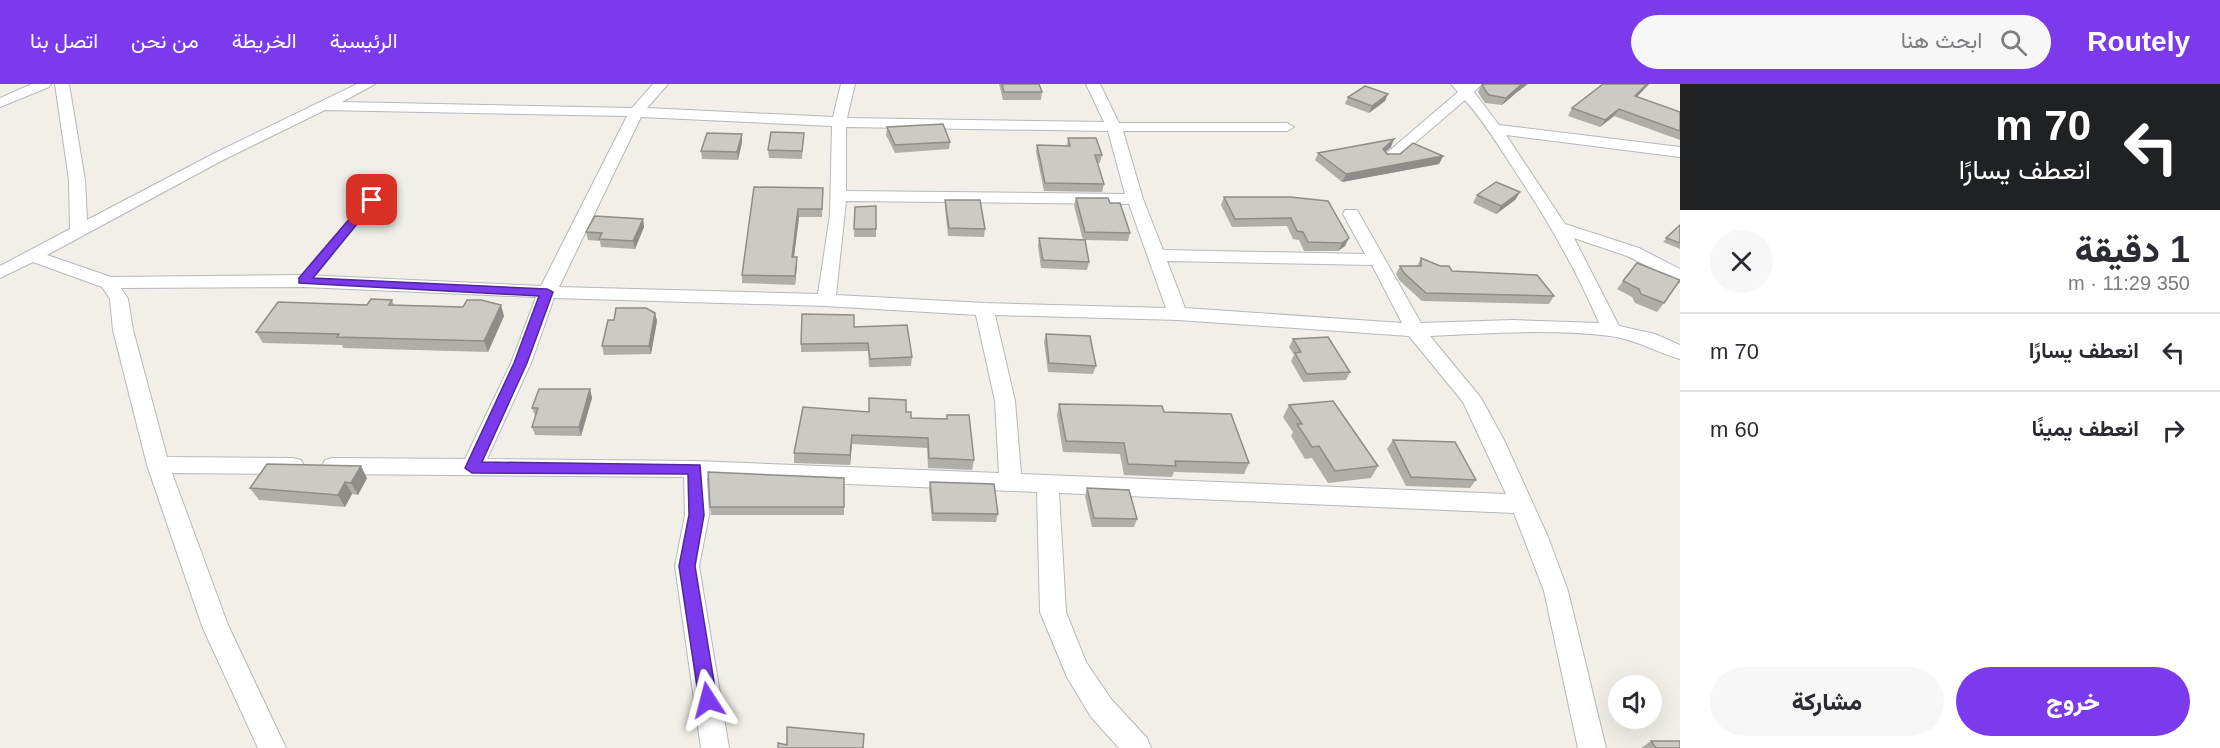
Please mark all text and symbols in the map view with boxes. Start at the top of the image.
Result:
search box [1631,15,2051,69]
icon: search [1997,26,2030,59]
text: Routely [2087,26,2190,57]
text: ابحث هنا [1901,28,1982,53]
text: اتصل بنا [30,29,98,52]
text: من نحن [131,29,199,52]
text: الخريطة [232,29,297,52]
text: الرئيسية [330,29,398,52]
text: 70 m [1995,102,2091,149]
icon: left [2112,108,2190,186]
text: انعطف يسارًا [1959,155,2091,185]
pin [346,174,397,225]
icon: arrive [355,183,388,216]
text: 1 دقيقة [2075,229,2190,270]
button: close [1710,230,1773,293]
text: 350 m · 11:29 [2068,272,2190,294]
icon: left [2157,336,2190,369]
text: انعطف يسارًا [2029,338,2139,363]
text: 70 m [1710,339,1759,364]
icon: right [2157,414,2190,447]
text: انعطف يمينًا [2031,416,2139,441]
text: 60 m [1710,417,1759,442]
button: مشاركة [1710,667,1944,736]
button: خروج [1956,667,2190,736]
position arrow [676,668,740,732]
map controls [1608,675,1662,729]
button: sound [1608,675,1662,729]

